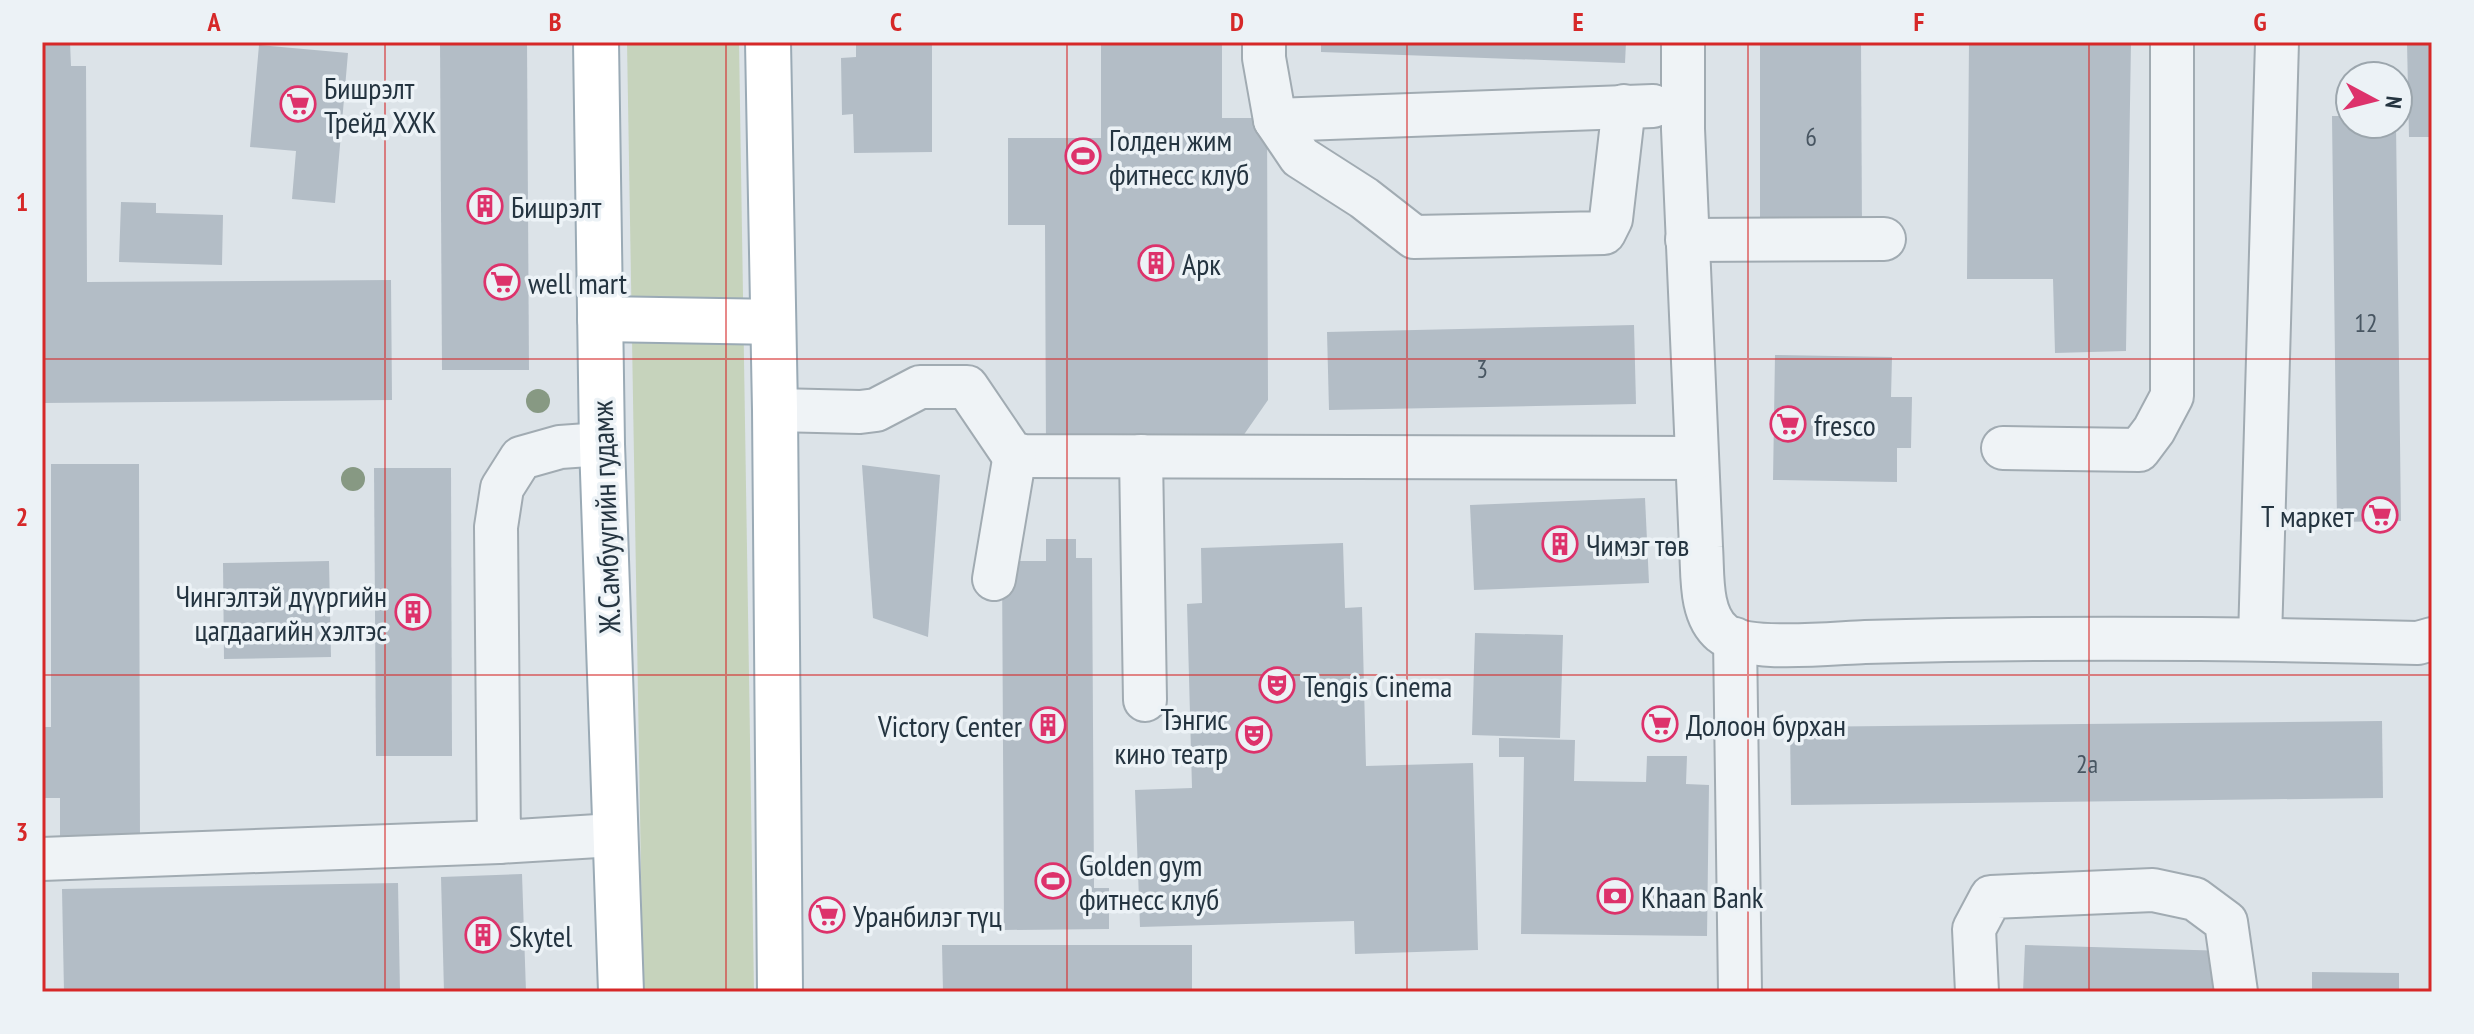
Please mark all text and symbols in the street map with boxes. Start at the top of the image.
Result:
text: A [206,5,221,38]
text: B [549,5,562,38]
text: C [890,5,902,38]
text: D [1230,5,1244,38]
text: E [1572,5,1584,38]
text: F [1914,5,1925,38]
text: G [2253,5,2267,38]
north arrow [2334,60,2414,140]
place label: Бишрэлт Трейд ХХК [324,68,437,141]
supermarket icon: Бишрэлт Трейд ХХК [279,85,317,123]
text: N [2379,95,2408,110]
place label: Голден жим фитнесс клуб [1109,120,1249,193]
house number: 6 [1805,120,1817,153]
sports icon: Голден жим фитнесс клуб [1064,137,1102,175]
text: 1 [16,185,28,218]
building icon: Бишрэлт [466,187,504,225]
place label: Бишрэлт [511,187,602,226]
building icon: Арк [1137,244,1175,282]
place label: Арк [1182,244,1221,283]
supermarket icon: well mart [483,263,521,301]
place label: well mart [528,263,628,302]
house number: 12 [2354,306,2378,339]
house number: 3 [1476,352,1488,385]
street label: Ж.Самбуугийн гудамж [581,399,629,635]
supermarket icon: fresco [1769,405,1807,443]
place label: fresco [1814,405,1876,444]
place label: Т маркет [2261,496,2354,535]
supermarket icon: Т маркет [2361,496,2399,534]
text: 2 [16,500,28,533]
building icon: Чимэг төв [1541,525,1579,563]
place label: Чимэг төв [1586,525,1689,564]
place label: Чингэлтэй дүүргийн цагдаагийн хэлтэс [176,576,387,649]
building icon: Чингэлтэй дүүргийн цагдаагийн хэлтэс [394,593,432,631]
theatre icon: Tengis Cinema [1258,666,1296,704]
place label: Tengis Cinema [1303,666,1452,705]
place label: Тэнгис кино театр [1115,699,1228,772]
supermarket icon: Долоон бурхан [1641,705,1679,743]
place label: Долоон бурхан [1686,705,1846,744]
place label: Victory Center [877,706,1023,745]
building icon: Victory Center [1029,706,1067,744]
theatre icon: Тэнгис кино театр [1235,716,1273,754]
house number: 2а [2076,747,2098,780]
text: 3 [16,815,28,848]
place label: Golden gym фитнесс клуб [1079,845,1219,918]
sports icon: Golden gym фитнесс клуб [1034,862,1072,900]
bank icon: Khaan Bank [1596,877,1634,915]
place label: Khaan Bank [1641,877,1764,916]
supermarket icon: Уранбилэг түц [808,896,846,934]
place label: Уранбилэг түц [853,896,1002,935]
building icon: Skytel [464,916,502,954]
place label: Skytel [509,916,572,955]

